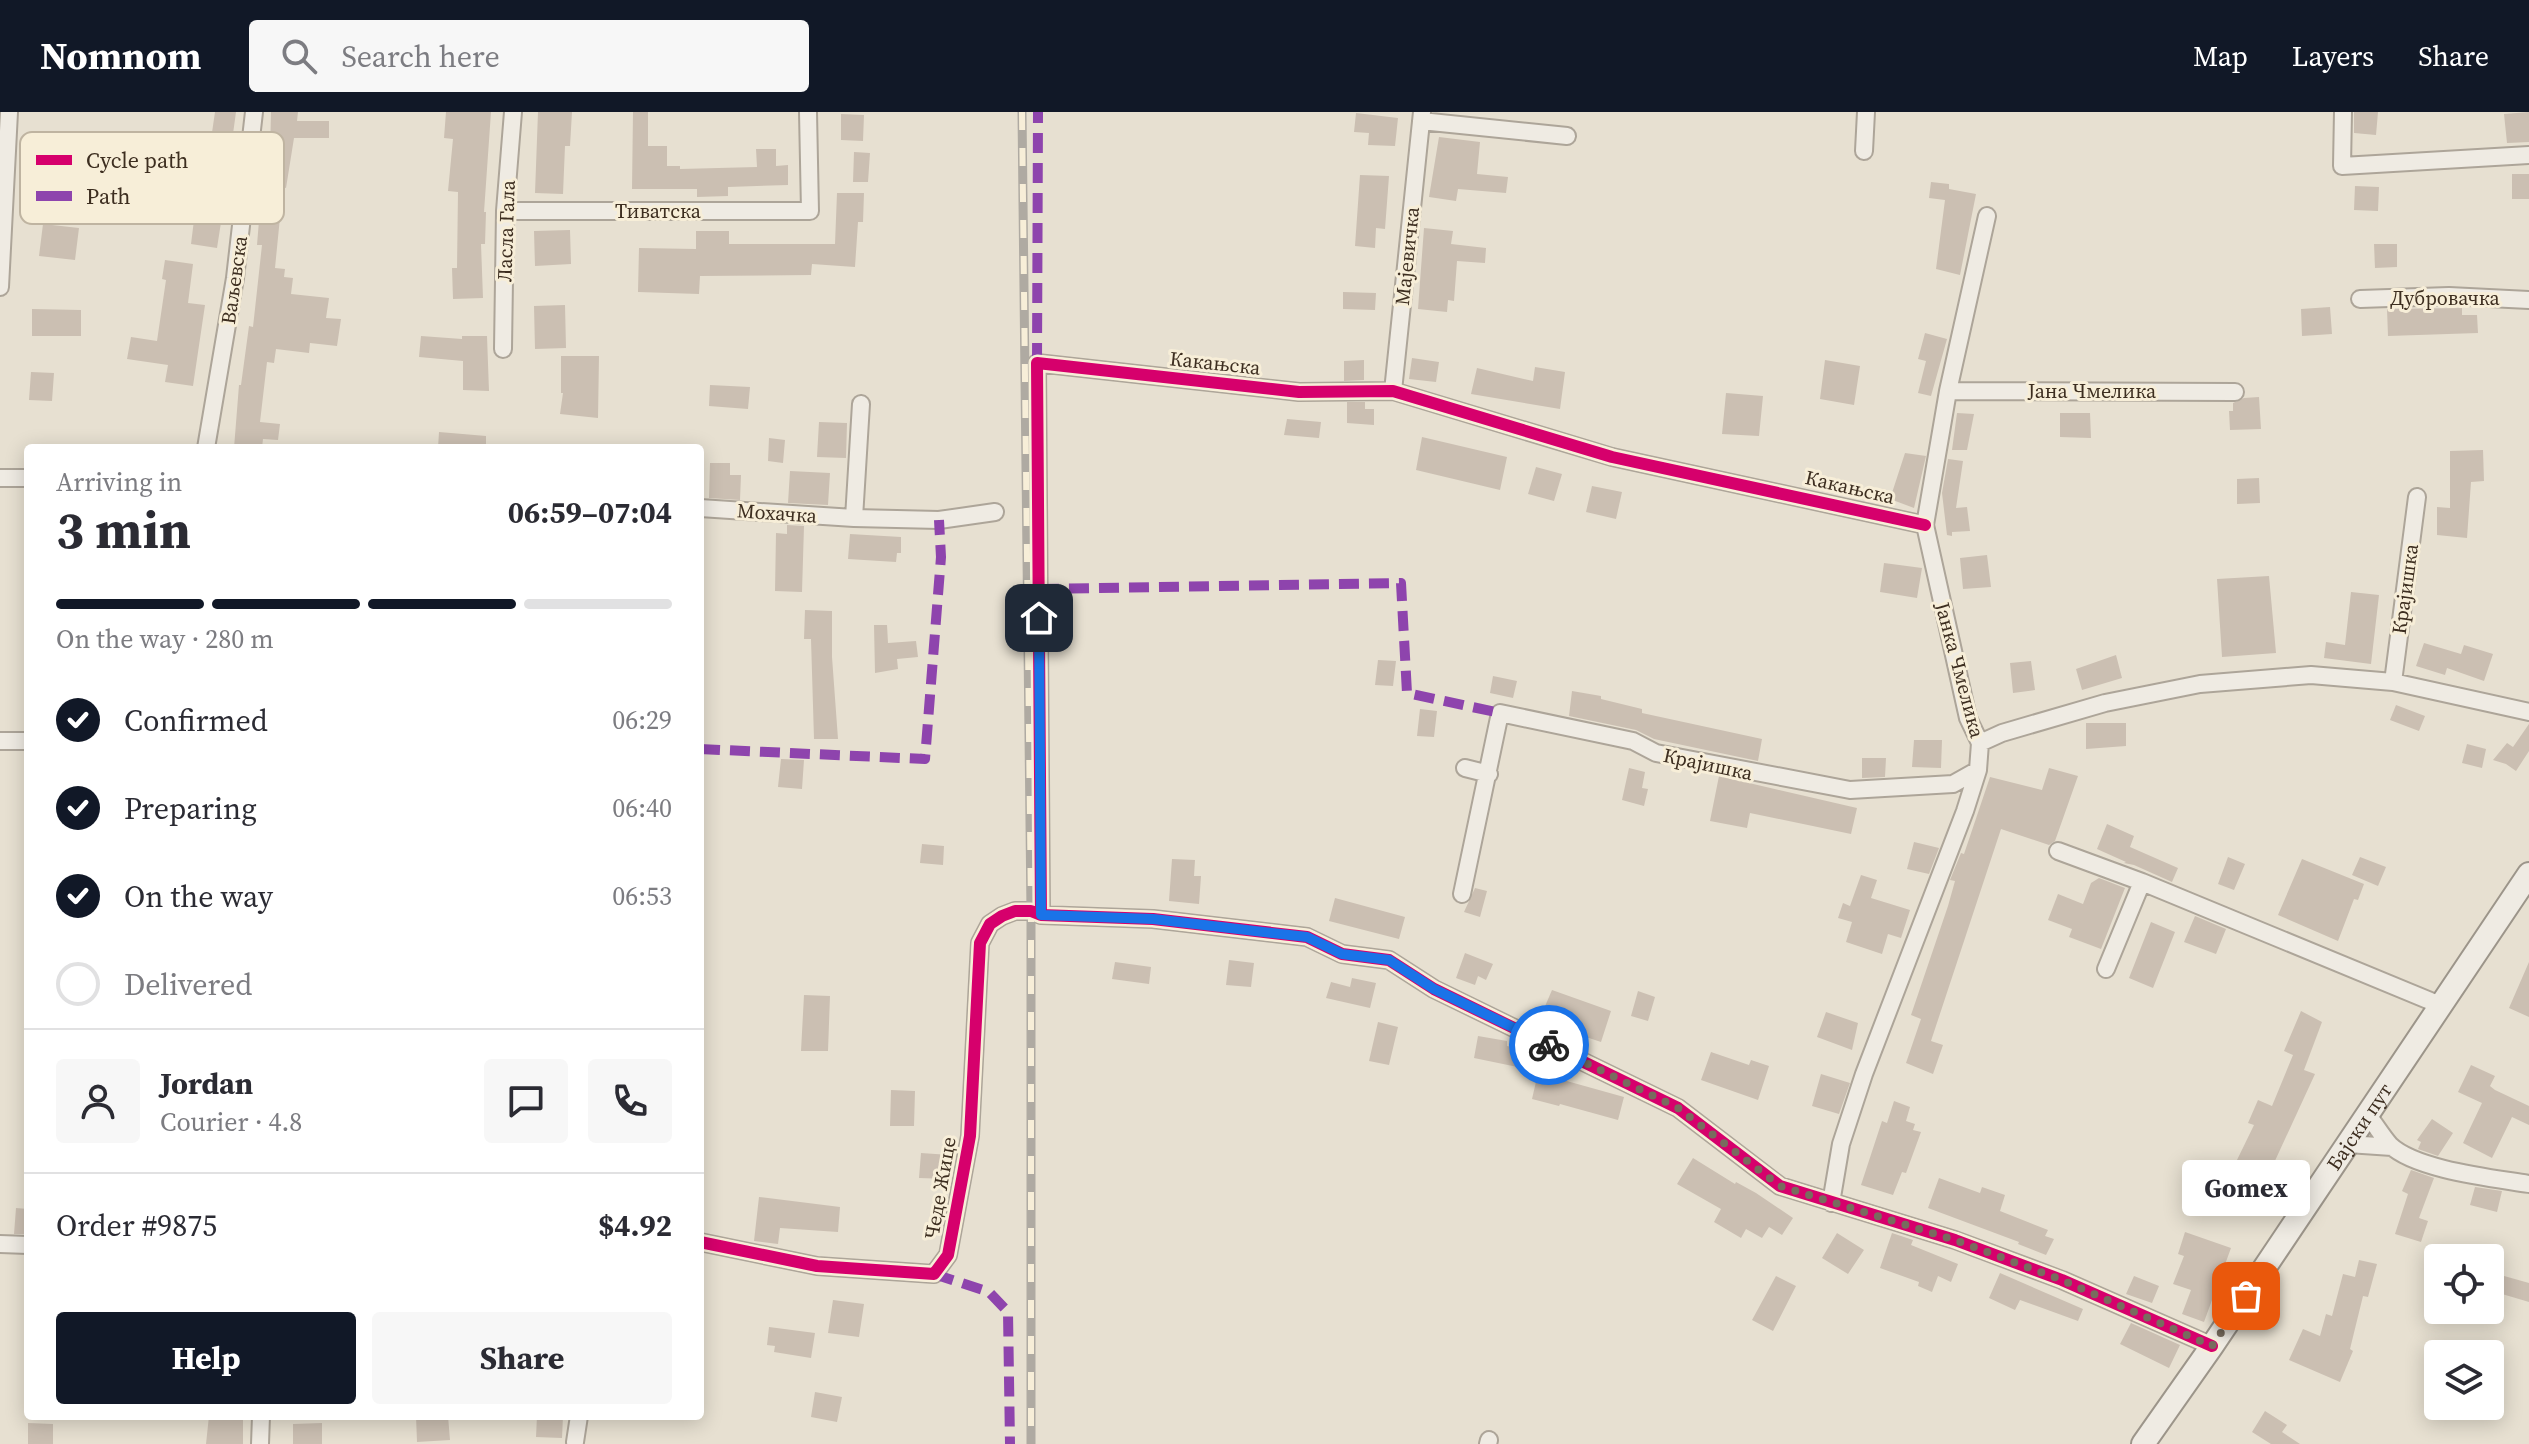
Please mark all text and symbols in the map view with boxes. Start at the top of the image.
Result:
search box [249,20,809,92]
text: Nomnom [40,30,201,82]
icon: search [277,34,321,78]
text: Search here [341,36,500,77]
text: Map [2193,37,2248,75]
text: Layers [2292,37,2374,75]
text: Share [2418,37,2489,75]
legend [20,132,284,224]
text: Cycle path [86,145,189,175]
street label: Ласла Гала [490,179,522,282]
text: Path [86,181,131,211]
street label: Тиватска [615,197,702,225]
street label: Мајевичка [1388,205,1426,307]
street label: Ваљевска [214,233,254,326]
street label: Дубровачка [2390,284,2501,312]
street label: Какањска [1168,344,1263,382]
street label: Јана Чмелика [2027,377,2157,405]
street label: Какањска [1802,463,1898,511]
text: Arriving in [56,464,182,500]
text: 06:59–07:04 [508,492,672,533]
text: 3 min [56,494,191,565]
street label: Мохачка [736,496,819,530]
street label: Крајишка [2385,541,2425,636]
pin [1005,584,1073,652]
icon: home [1017,596,1061,640]
street label: Јанка Чмелика [1928,598,1992,742]
text: On the way · 280 m [56,621,274,657]
icon: check [56,698,100,742]
text: Confirmed [124,700,268,741]
text: 06:29 [612,702,672,738]
street label: Крајишка [1661,741,1756,787]
icon: check [56,786,100,830]
text: Preparing [124,788,257,829]
text: 06:40 [612,790,672,826]
icon: check [56,874,100,918]
text: On the way [124,876,273,917]
text: 06:53 [612,878,672,914]
text: Delivered [124,964,252,1005]
courier [1509,1005,1589,1085]
icon: bike [1527,1023,1571,1067]
button: person [56,1059,140,1143]
button: chat [484,1059,568,1143]
button: phone [588,1059,672,1143]
text: Jordan [160,1063,253,1104]
street label: Бајски пут [2320,1077,2399,1176]
text: Courier · 4.8 [160,1104,302,1140]
street label: Чеде Жице [917,1135,963,1241]
callout: Gomex [2182,1160,2310,1216]
text: Gomex [2204,1170,2288,1206]
text: Order #9875 [56,1205,217,1246]
text: $4.92 [598,1205,672,1246]
map controls [2424,1244,2504,1420]
button: locate [2424,1244,2504,1324]
pin [2212,1262,2280,1330]
icon: bag [2224,1274,2268,1318]
button: Help [56,1312,356,1404]
button: Share [372,1312,672,1404]
button: layers [2424,1340,2504,1420]

